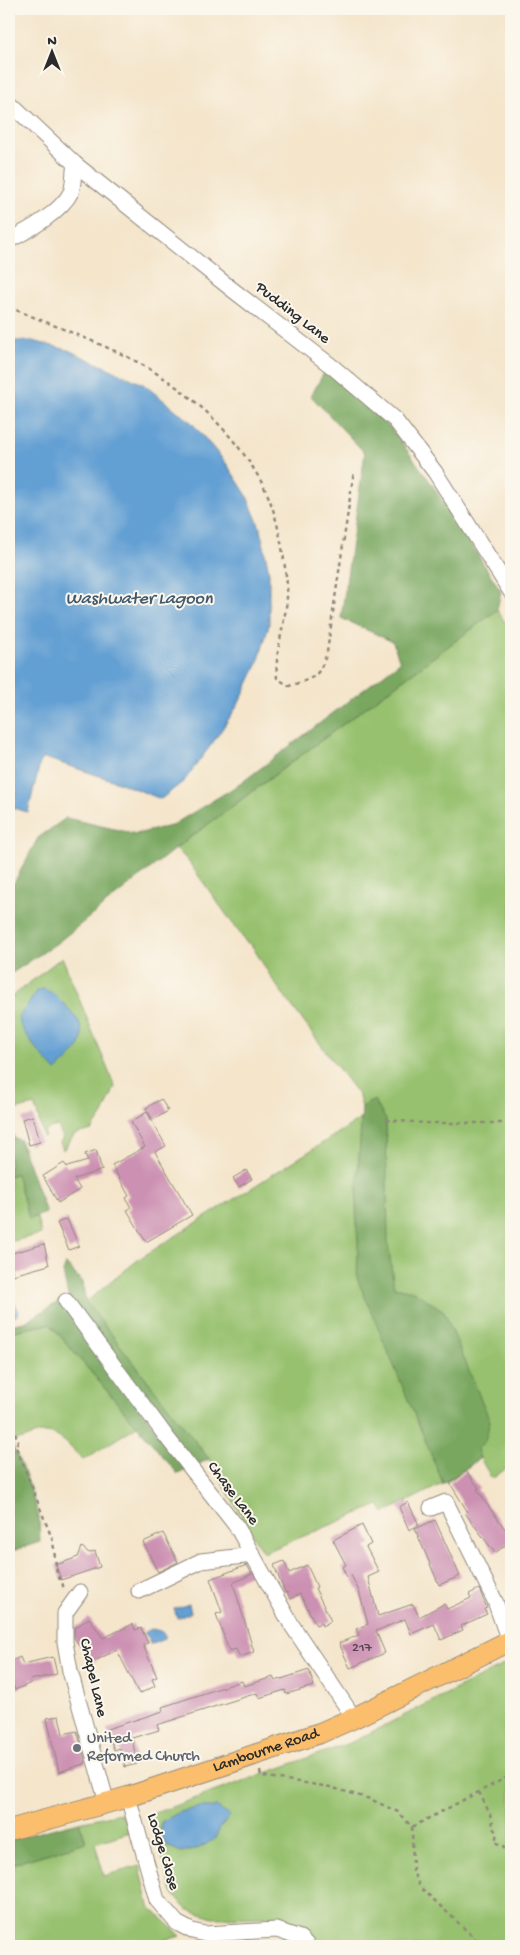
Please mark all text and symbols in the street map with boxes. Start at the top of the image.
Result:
north arrow [28,28,78,78]
text: N [47,33,57,50]
street label: Pudding Lane [250,278,334,350]
water label: Washwater Lagoon [66,589,213,610]
street label: Chase Lane [202,1458,263,1530]
street label: Chapel Lane [74,1637,110,1720]
house number: 217 [352,1640,373,1657]
street label: Lambourne Road [211,1724,323,1778]
place label: United Reformed Church [87,1730,200,1767]
marker: United Reformed Church [71,1742,83,1754]
street label: Lodge Close [141,1811,183,1893]

